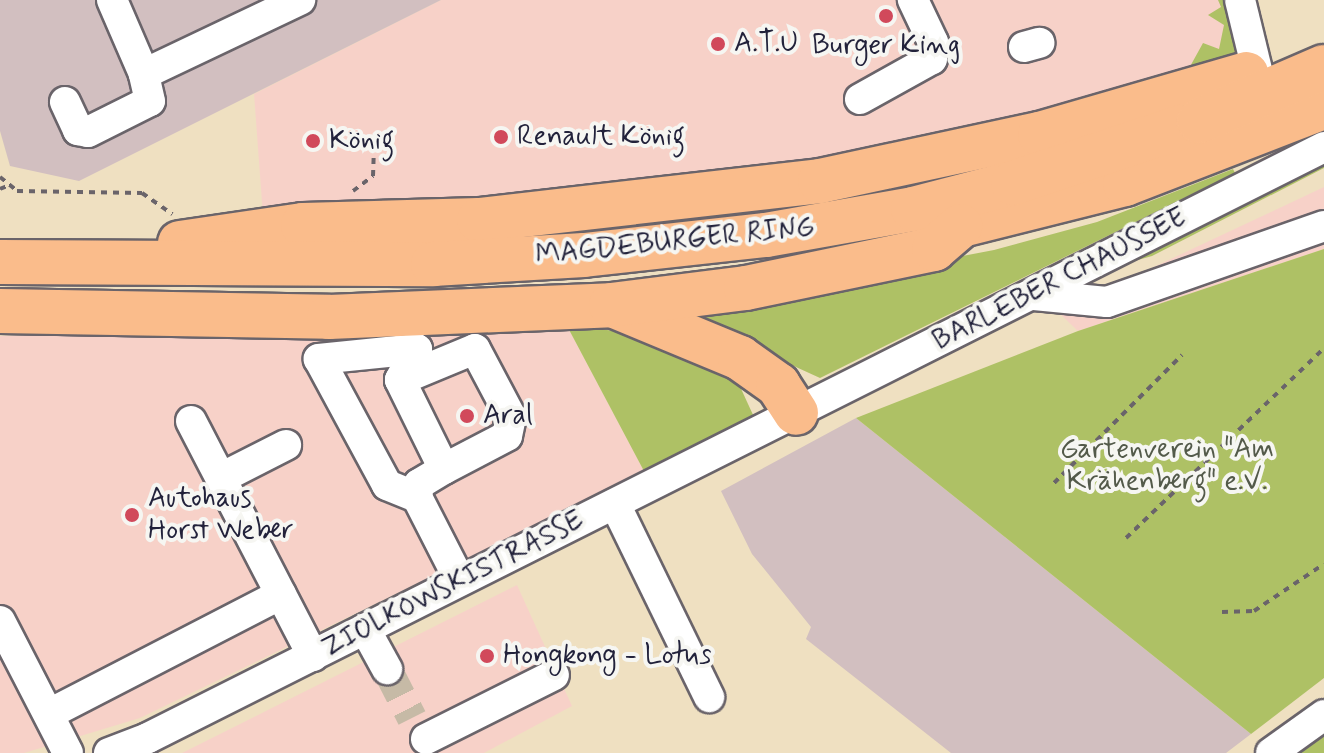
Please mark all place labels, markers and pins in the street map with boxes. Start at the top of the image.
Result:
marker: Burger King [877,7,895,25]
place label: A.T.U [734,27,798,61]
place label: Burger King [814,29,958,63]
marker: A.T.U [709,35,727,53]
place label: Renault König [517,120,686,154]
place label: König [329,124,394,158]
marker: Renault König [492,128,510,146]
marker: König [304,132,322,150]
place label: Aral [483,399,533,433]
marker: Aral [458,407,476,425]
place label: Autohaus Horst Weber [148,482,294,548]
marker: Autohaus Horst Weber [123,506,141,524]
place label: Hongkong - Lotus [503,639,712,673]
marker: Hongkong - Lotus [478,647,496,665]

